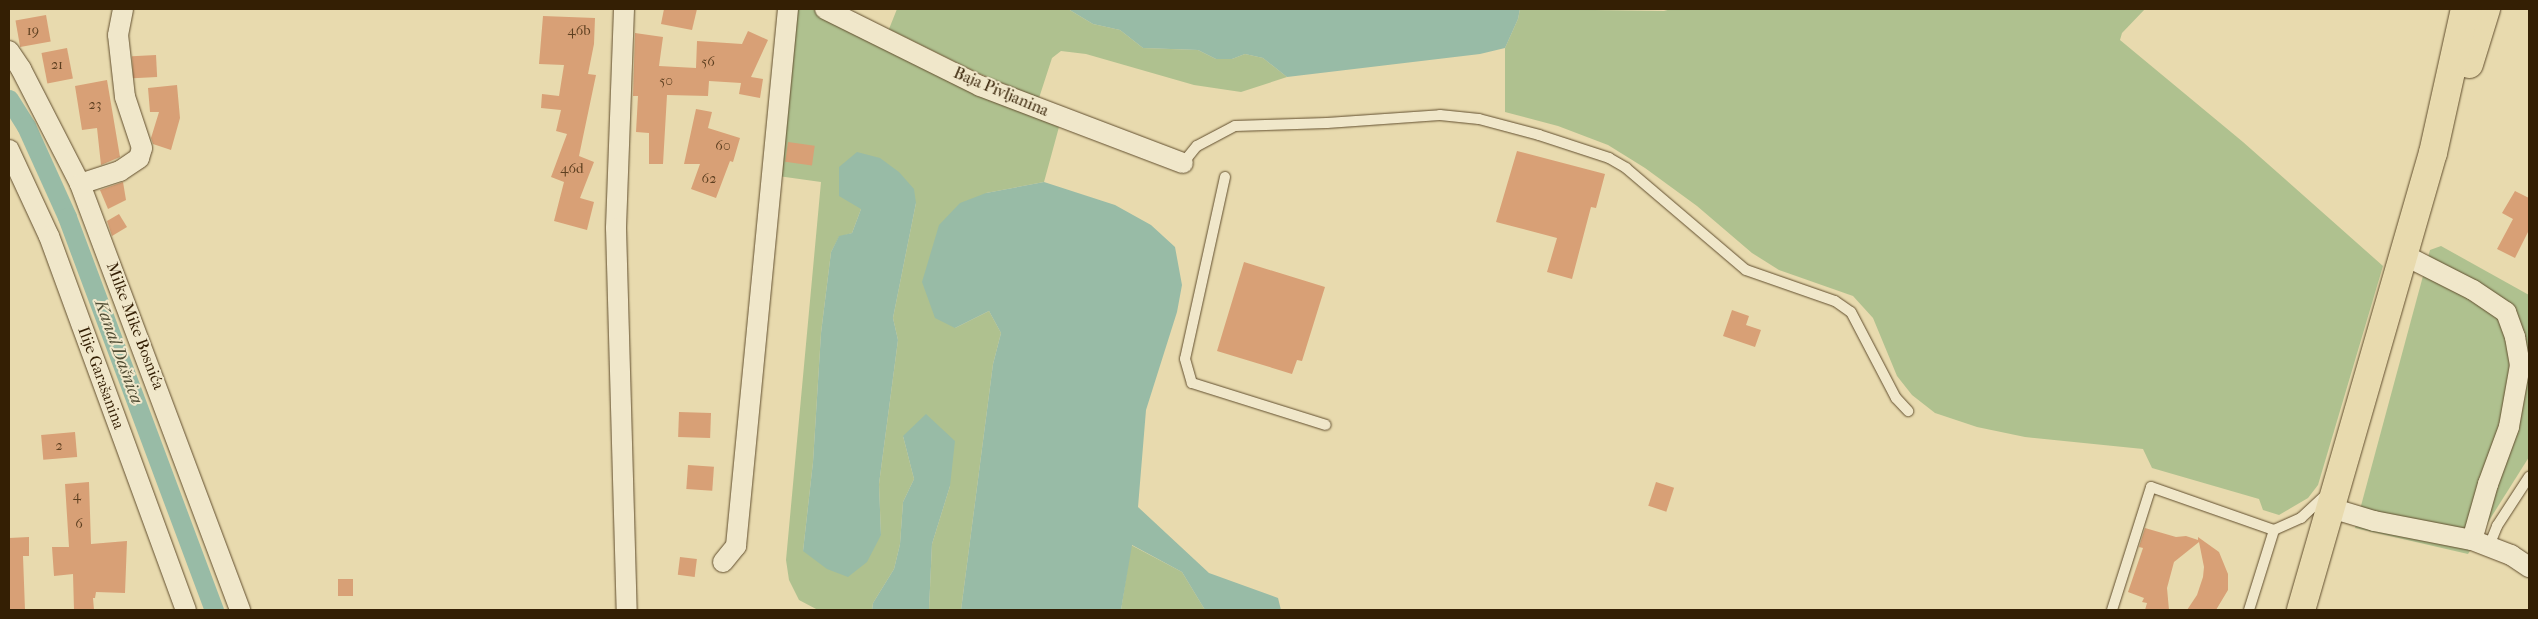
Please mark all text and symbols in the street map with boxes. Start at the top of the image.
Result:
house number: 19 [27,23,39,39]
house number: 46b [567,23,591,39]
house number: 56 [701,54,715,70]
house number: 21 [51,57,63,73]
street label: Baja Pivljanina [951,63,1051,121]
house number: 50 [659,73,673,89]
house number: 23 [89,97,101,113]
house number: 60 [715,138,731,154]
house number: 46d [560,161,584,177]
house number: 62 [702,171,716,187]
street label: Milke Mike Bosnića [102,260,168,392]
water label: Kanal Dašnica [89,297,147,407]
street label: Ilije Garašanina [74,324,128,432]
house number: 2 [55,438,63,454]
house number: 4 [73,488,81,504]
house number: 6 [75,516,83,532]

